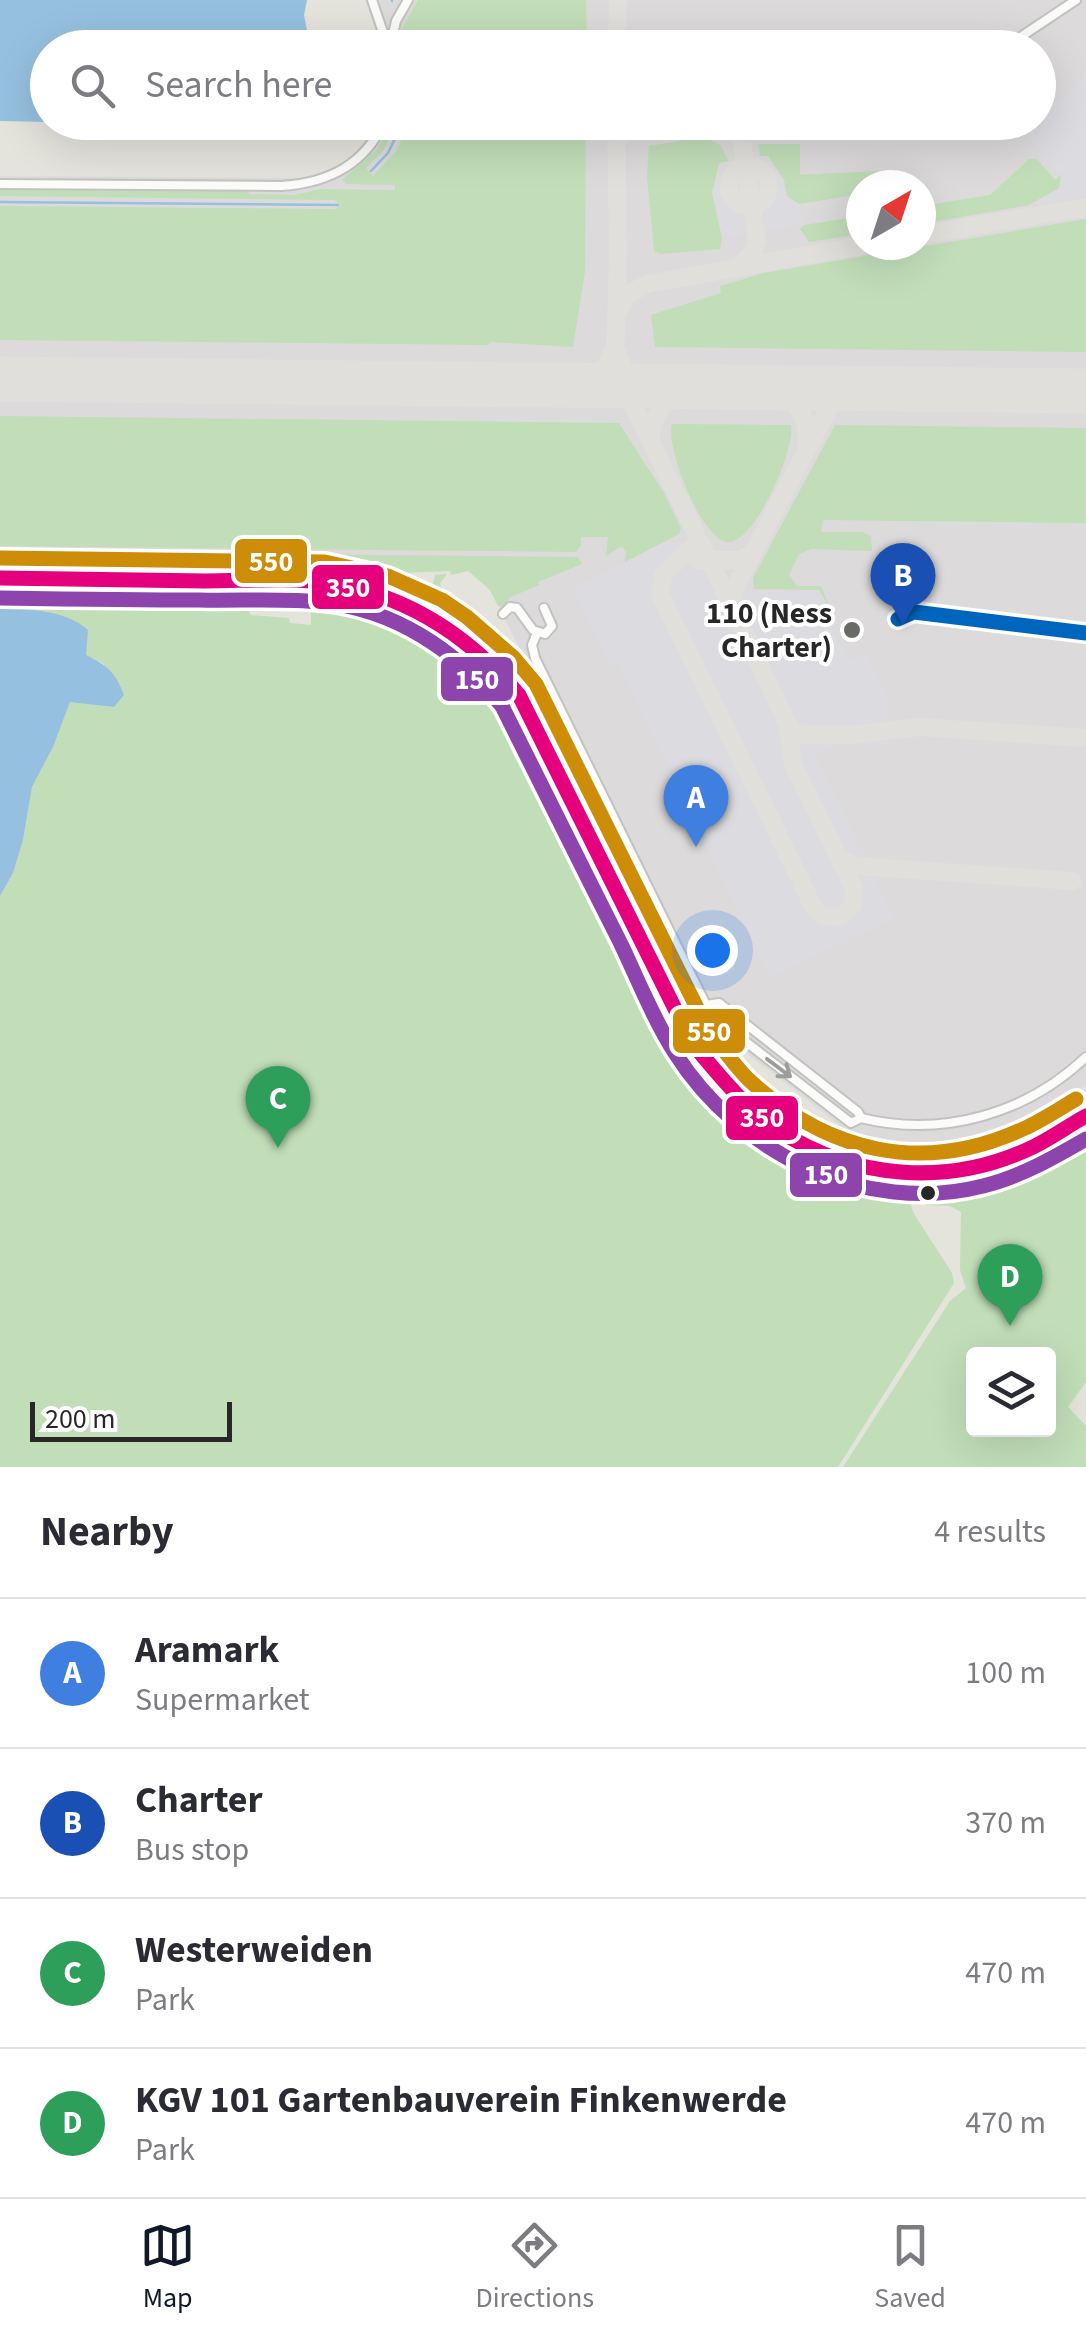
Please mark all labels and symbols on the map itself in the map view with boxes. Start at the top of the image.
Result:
north arrow [846,170,936,260]
line badge: 550 [233,537,309,585]
text: 550 [249,542,293,582]
pin: B [870,542,936,625]
line badge: 350 [310,563,386,611]
text: 350 [326,568,370,608]
place label: 110 (Ness Charter) [706,592,832,669]
marker: 110 (Ness Charter) [841,619,863,641]
line badge: 150 [439,655,515,703]
text: 150 [455,660,499,700]
pin: A [664,764,728,847]
your location [687,925,738,976]
line badge: 550 [671,1007,747,1055]
text: 550 [687,1012,731,1052]
one-way arrow [765,1057,792,1078]
pin: C [246,1066,310,1148]
line badge: 350 [724,1094,800,1142]
text: 350 [740,1098,784,1138]
line badge: 150 [788,1151,864,1199]
text: 150 [804,1155,848,1195]
unlabelled marker [918,1183,938,1203]
pin: D [978,1244,1042,1326]
scale bar [30,1397,232,1442]

